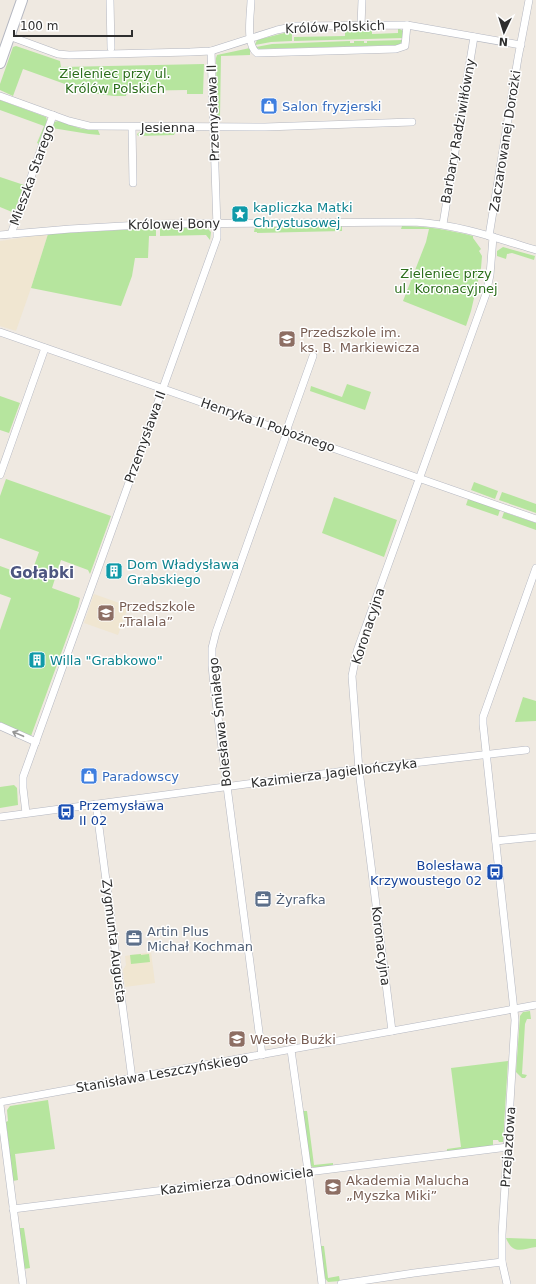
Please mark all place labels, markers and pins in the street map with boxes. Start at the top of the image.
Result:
shop icon: Salon fryzjerski [259,96,279,116]
place label: Salon fryzjerski [282,99,381,114]
place label: kapliczka Matki Chrystusowej [253,200,353,230]
place icon: kapliczka Matki Chrystusowej [230,204,250,224]
place label: Przedszkole im. ks. B. Markiewicza [300,325,420,355]
school or university icon: Przedszkole im. ks. B. Markiewicza [277,329,297,349]
place label: Dom Władysława Grabskiego [127,557,239,587]
building icon: Dom Władysława Grabskiego [104,561,124,581]
place label: Przedszkole „Tralala” [119,599,195,629]
school or university icon: Przedszkole „Tralala” [96,603,116,623]
building icon: Willa "Grabkowo" [27,650,47,670]
place label: Willa "Grabkowo" [50,653,163,668]
shop icon: Paradowscy [79,766,99,786]
place label: Paradowscy [102,769,179,784]
place label: Przemysława II 02 [79,798,164,828]
bus stop icon: Przemysława II 02 [56,802,76,822]
place label: Bolesława Krzywoustego 02 [370,858,482,888]
bus stop icon: Bolesława Krzywoustego 02 [485,862,505,882]
office icon: Żyrafka [253,889,273,909]
place label: Żyrafka [276,892,326,907]
place label: Artin Plus Michał Kochman [147,924,253,954]
office icon: Artin Plus Michał Kochman [124,928,144,948]
school or university icon: Wesołe Buźki [227,1029,247,1049]
place label: Wesołe Buźki [250,1032,336,1047]
place label: Akademia Malucha „Myszka Miki” [346,1173,469,1203]
school or university icon: Akademia Malucha „Myszka Miki” [323,1177,343,1197]

